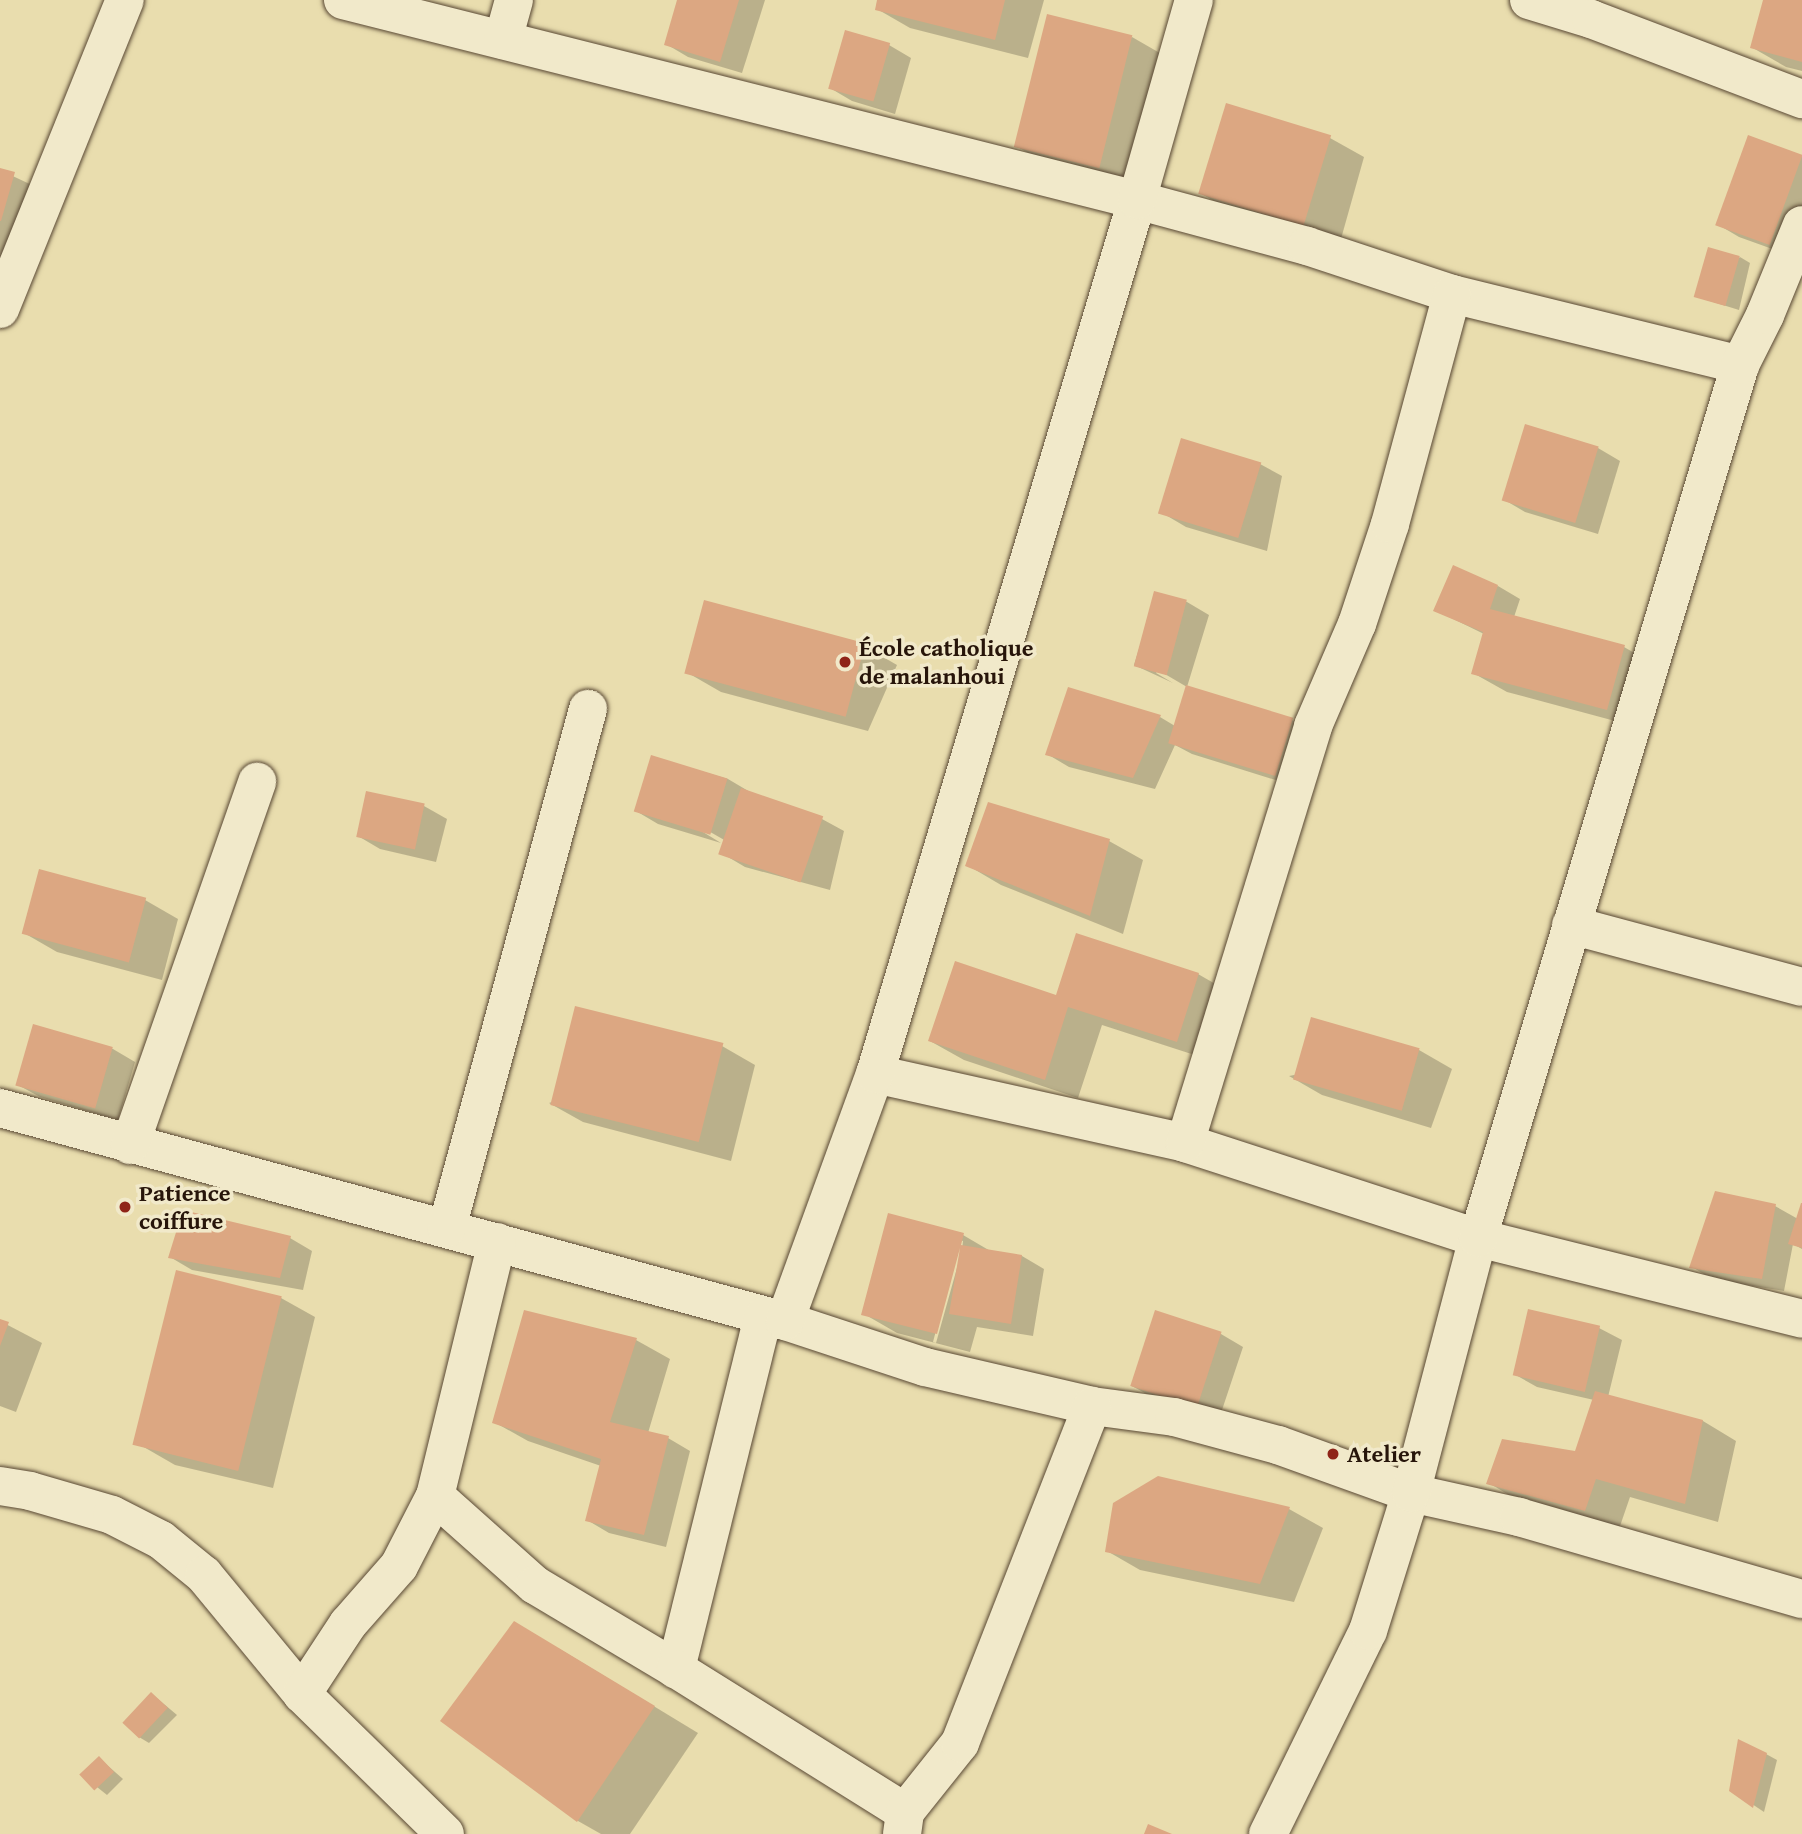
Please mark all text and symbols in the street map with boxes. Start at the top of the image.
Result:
place label: École catholique de malanhoui [859,634,1033,690]
marker: École catholique de malanhoui [837,654,853,670]
place label: Patience coiffure [139,1179,231,1235]
marker: Patience coiffure [117,1199,133,1215]
place label: Atelier [1347,1440,1421,1468]
marker: Atelier [1325,1446,1341,1462]

